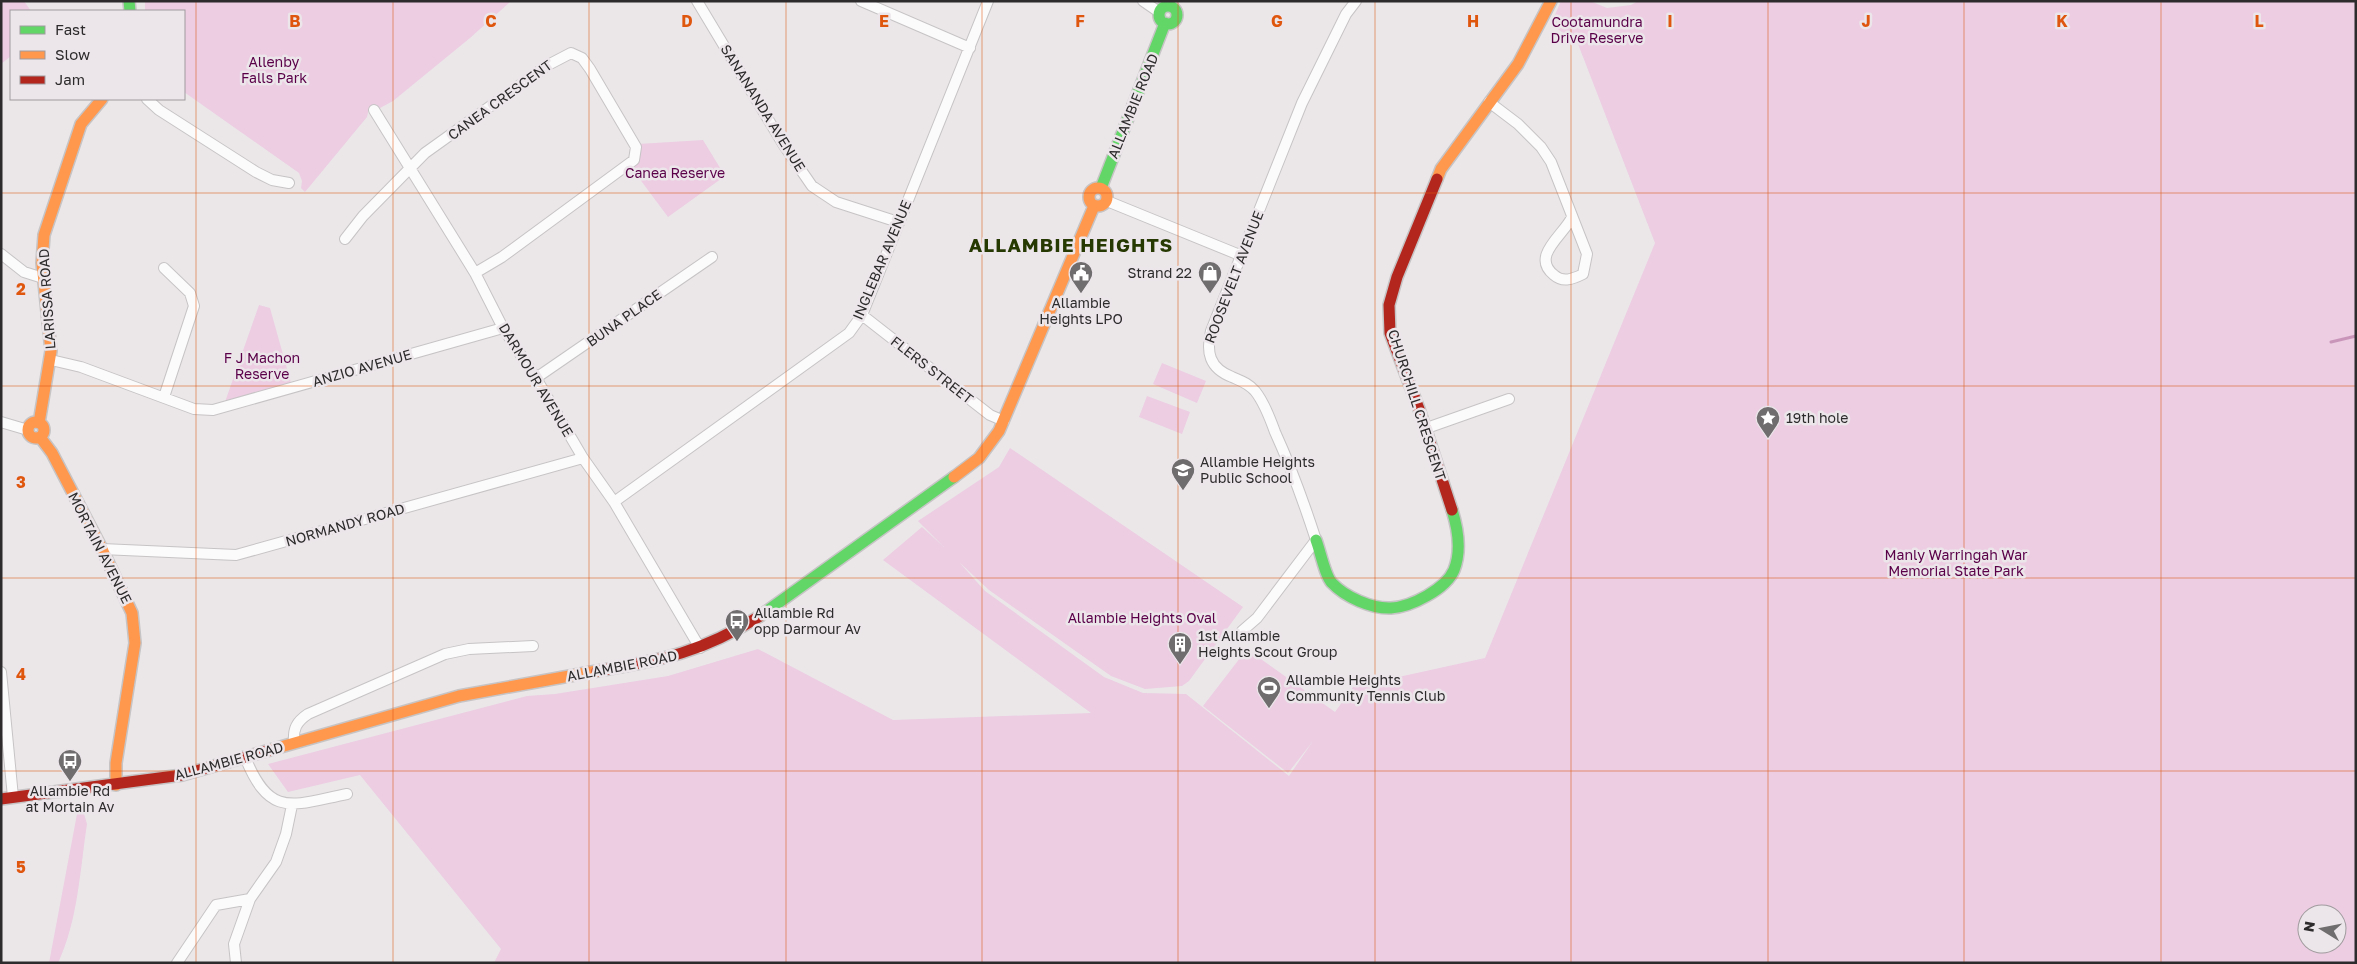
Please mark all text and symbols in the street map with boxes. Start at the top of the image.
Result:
legend [10,10,185,100]
text: B [289,11,301,31]
text: C [485,11,497,31]
text: D [681,11,693,31]
text: E [879,11,889,31]
text: F [1075,11,1085,31]
text: G [1271,11,1283,31]
text: H [1467,11,1479,31]
text: I [1667,11,1673,31]
text: J [1861,11,1871,31]
text: K [2056,11,2068,31]
text: L [2254,11,2264,31]
park label: Cootamundra Drive Reserve [1551,13,1643,46]
text: Fast [55,20,86,38]
street label: SANANANDA AVENUE [717,41,810,174]
text: Slow [55,45,90,63]
street label: ALLAMBIE ROAD [1104,51,1161,161]
park label: Allenby Falls Park [241,53,307,86]
street label: CANEA CRESCENT [444,56,555,143]
text: Jam [55,70,85,88]
park label: Canea Reserve [625,164,725,181]
street label: INGLEBAR AVENUE [849,197,914,322]
street label: ROOSEVELT AVENUE [1200,208,1267,345]
district label: ALLAMBIE HEIGHTS [969,233,1173,256]
street label: LARISSA ROAD [34,248,59,350]
public building icon: Allambie Heights LPO [1068,260,1094,294]
shop icon: Strand 22 [1197,260,1223,294]
place label: Strand 22 [1128,264,1192,281]
text: 2 [16,279,26,299]
street label: BUNA PLACE [583,285,665,350]
place label: Allambie Heights LPO [1039,294,1123,327]
street label: DARMOUR AVENUE [496,320,577,440]
street label: CHURCHILL CRESCENT [1385,327,1450,483]
street label: FLERS STREET [888,332,977,407]
street label: ANZIO AVENUE [310,345,413,390]
park label: F J Machon Reserve [224,349,300,382]
place icon: 19th hole [1755,405,1781,439]
place label: 19th hole [1786,409,1848,426]
place label: Allambie Heights Public School [1200,453,1315,486]
school or university icon: Allambie Heights Public School [1170,457,1196,491]
text: 3 [16,472,26,492]
street label: MORTAIN AVENUE [65,489,136,606]
street label: NORMANDY ROAD [283,499,406,550]
park label: Manly Warringah War Memorial State Park [1884,546,2028,579]
place label: Allambie Rd opp Darmour Av [754,604,861,637]
bus stop icon: Allambie Rd opp Darmour Av [724,608,750,642]
park label: Allambie Heights Oval [1068,609,1216,626]
place label: 1st Allambie Heights Scout Group [1198,627,1337,660]
building icon: 1st Allambie Heights Scout Group [1167,631,1193,665]
street label: ALLAMBIE ROAD [565,647,678,685]
text: 4 [16,664,26,684]
place label: Allambie Heights Community Tennis Club [1286,671,1445,704]
sports icon: Allambie Heights Community Tennis Club [1256,675,1282,709]
street label: ALLAMBIE ROAD [173,738,285,783]
bus stop icon: Allambie Rd at Mortain Av [57,748,83,782]
place label: Allambie Rd at Mortain Av [26,782,115,815]
text: 5 [16,857,26,877]
north arrow [2297,904,2347,954]
text: N [2299,920,2318,933]

